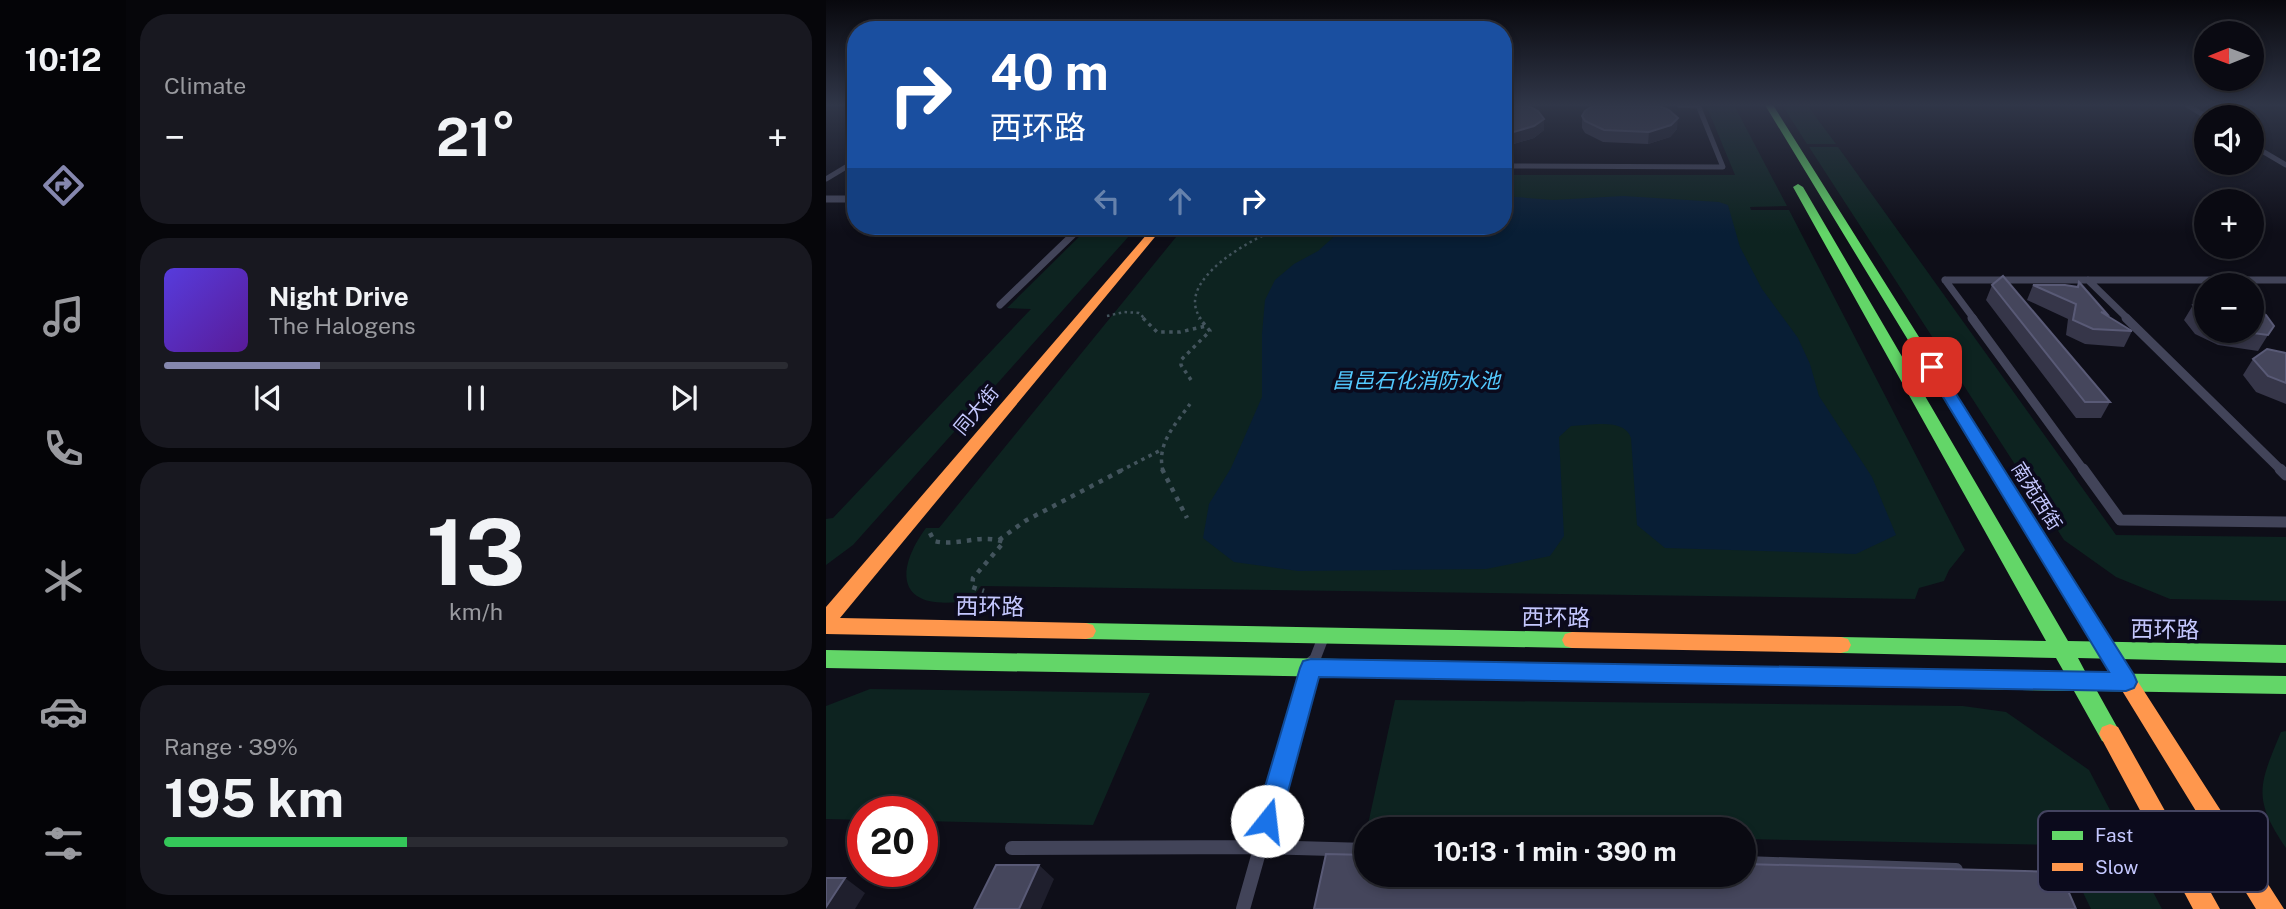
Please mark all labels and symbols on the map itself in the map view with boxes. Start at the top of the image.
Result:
north arrow [2194,21,2264,91]
pin [1902,337,1962,397]
water label: 昌邑石化消防水池 [1332,368,1502,393]
street label: 同大街 [949,381,1003,439]
street label: 南苑西街 [2008,458,2066,534]
street label: 西环路 [955,592,1025,620]
street label: 西环路 [1521,603,1591,631]
street label: 西环路 [2130,615,2200,643]
position arrow [1230,784,1304,858]
speed limit sign: 20 [847,796,938,887]
legend [2038,811,2268,892]
text: Fast [2095,824,2133,846]
text: Slow [2095,856,2139,878]

